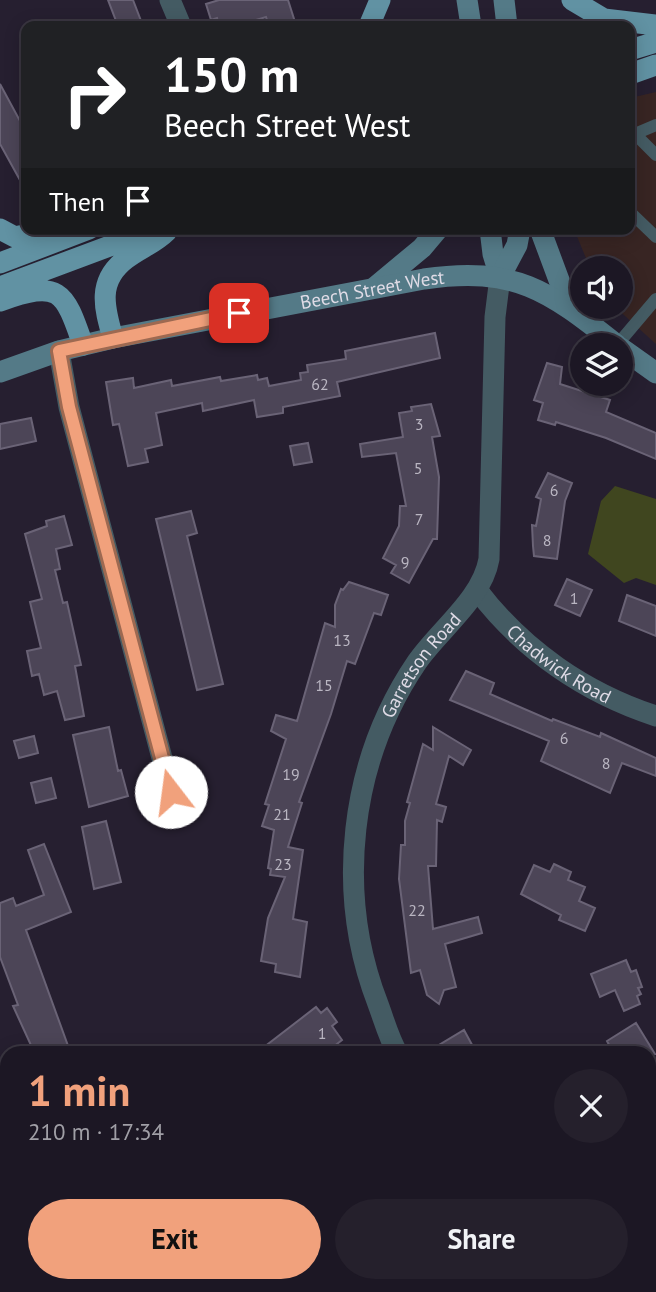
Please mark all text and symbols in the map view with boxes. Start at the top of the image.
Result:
text: 150 m [164,42,299,106]
icon: right [49,49,140,140]
text: Beech Street West [164,104,410,146]
icon: arrive [119,182,157,220]
text: Then [49,185,105,218]
map controls [570,256,633,396]
button: sound [570,256,633,319]
street label: Beech Street West [298,265,446,314]
pin [209,283,269,343]
icon: arrive [220,294,258,332]
button: layers [570,333,633,396]
house number: 62 [311,374,329,394]
house number: 3 [415,414,423,434]
house number: 5 [414,458,422,478]
house number: 6 [550,480,558,500]
house number: 7 [415,509,423,529]
house number: 8 [543,530,551,550]
house number: 9 [401,552,409,572]
house number: 1 [570,588,578,608]
street label: Garretson Road [376,607,466,722]
street label: Chadwick Road [502,619,615,708]
house number: 13 [333,630,351,650]
house number: 15 [315,675,333,695]
house number: 6 [560,728,568,748]
house number: 8 [602,753,610,773]
position arrow [134,755,208,829]
house number: 19 [282,764,300,784]
house number: 21 [273,804,291,824]
house number: 23 [274,854,292,874]
house number: 22 [408,900,426,920]
house number: 1 [318,1023,326,1043]
text: 1 min [28,1063,130,1118]
button: close [554,1069,628,1143]
text: 210 m · 17:34 [28,1117,164,1146]
button: Exit [28,1199,321,1279]
button: Share [335,1199,628,1279]

